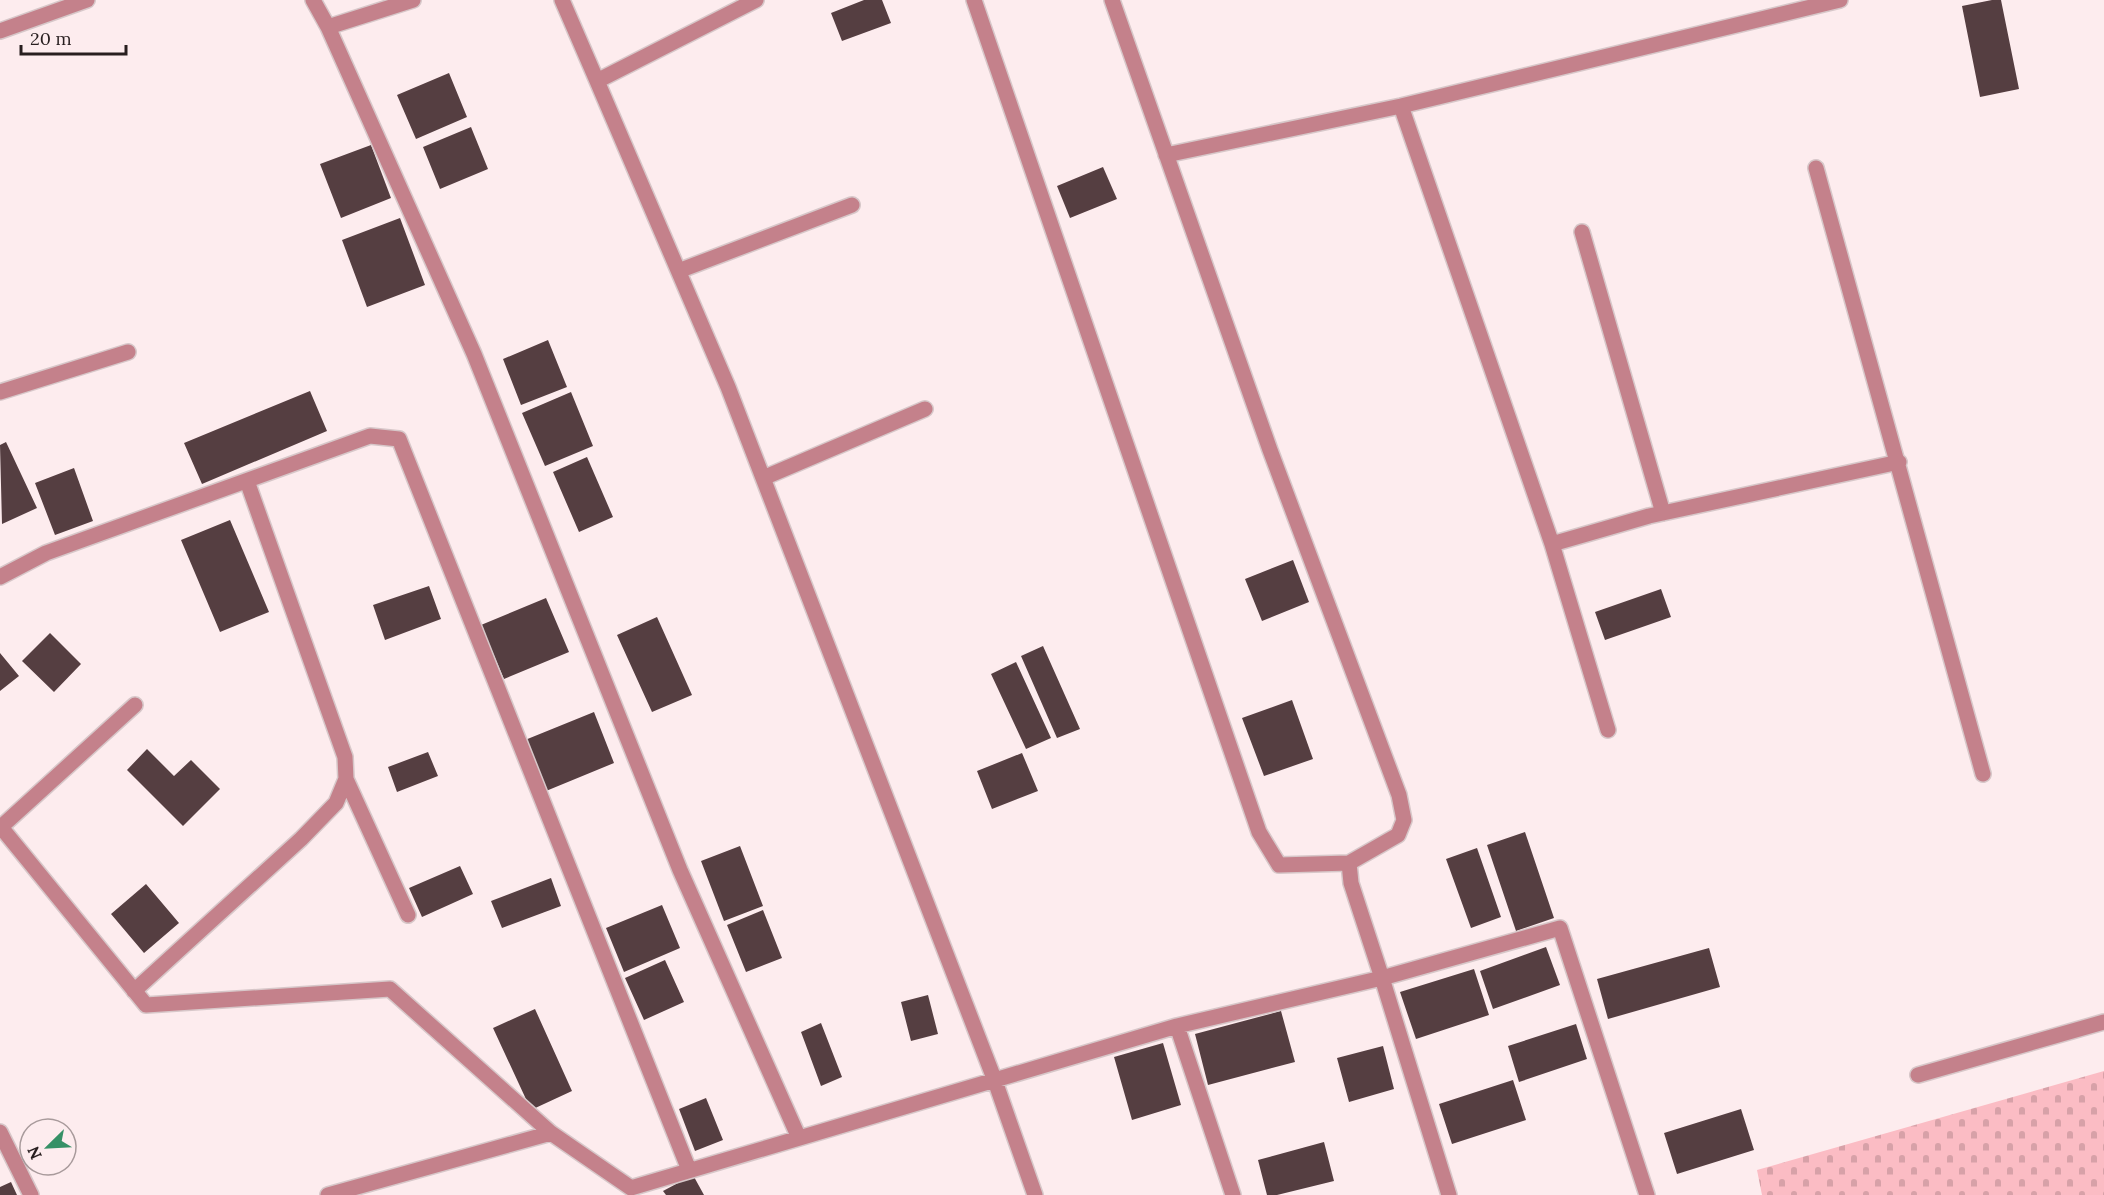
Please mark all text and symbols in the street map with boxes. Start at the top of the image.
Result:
scale bar [21,18,126,56]
text: 20 m [30,27,72,50]
north arrow [18,1117,78,1177]
text: N [23,1143,46,1163]

